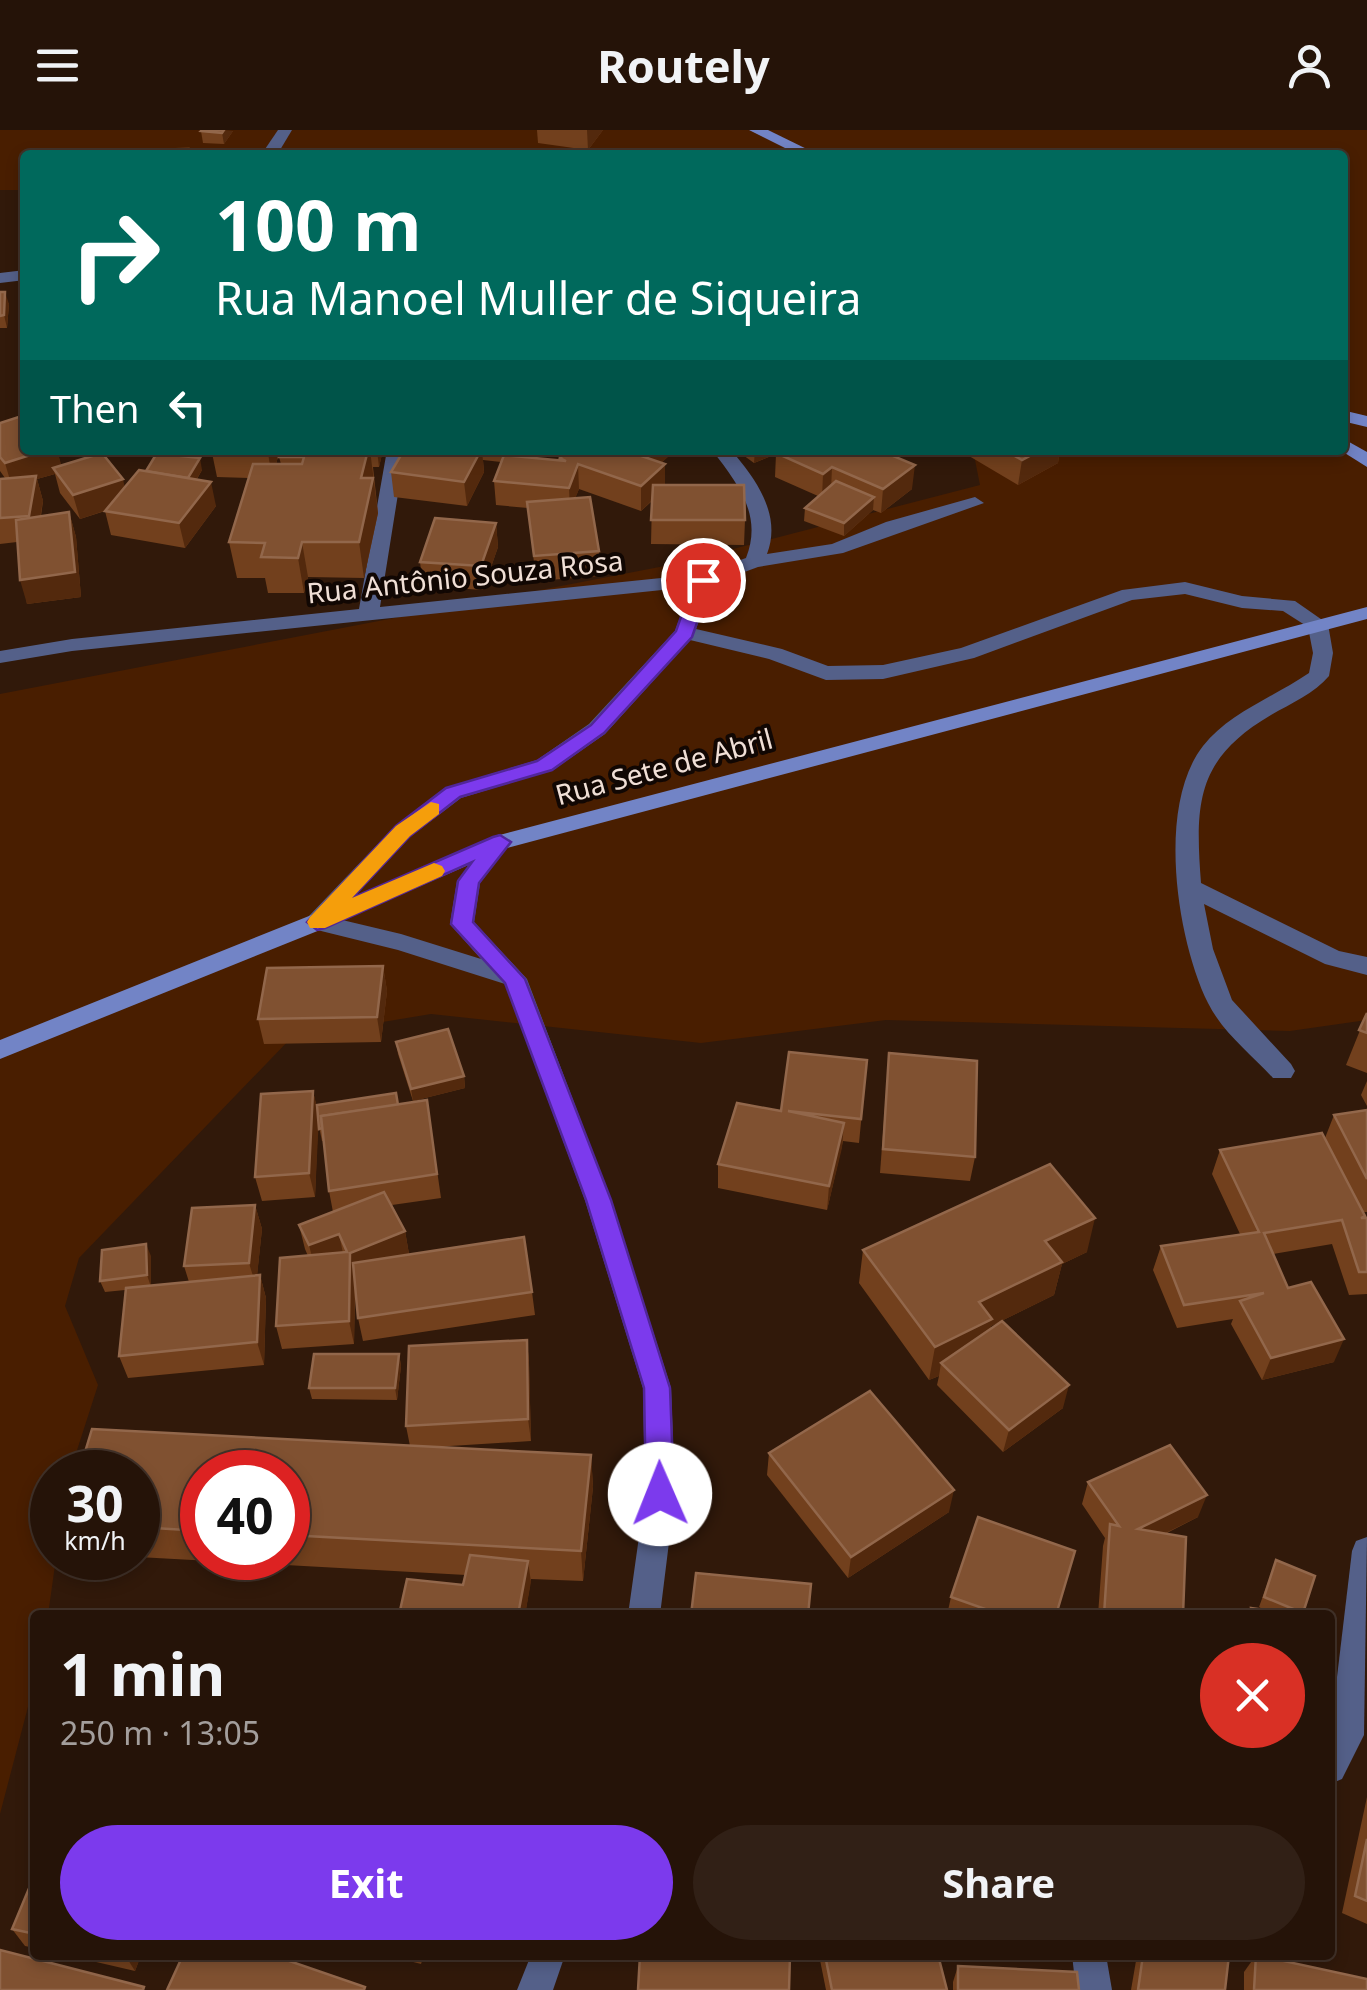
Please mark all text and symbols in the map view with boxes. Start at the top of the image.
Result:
text: Routely [597,35,770,96]
icon: menu [30,38,85,93]
icon: person [1282,38,1337,93]
text: 100 m [215,176,422,272]
icon: right [50,190,180,320]
text: Rua Manoel Muller de Siqueira [215,267,862,328]
icon: left [160,380,215,435]
text: Then [50,382,140,434]
pin [661,538,746,623]
street label: Rua Antônio Souza Rosa [305,540,625,612]
icon: arrive [676,553,731,608]
street label: Rua Sete de Abril [551,719,777,813]
position arrow [608,1442,712,1546]
speed limit sign: 40 [180,1450,310,1580]
text: 30 [66,1469,124,1537]
text: km/h [64,1523,126,1557]
text: 1 min [60,1632,225,1714]
button: close [1200,1643,1305,1748]
text: 250 m · 13:05 [60,1711,260,1754]
button: Exit [60,1825,673,1940]
button: Share [693,1825,1305,1940]

